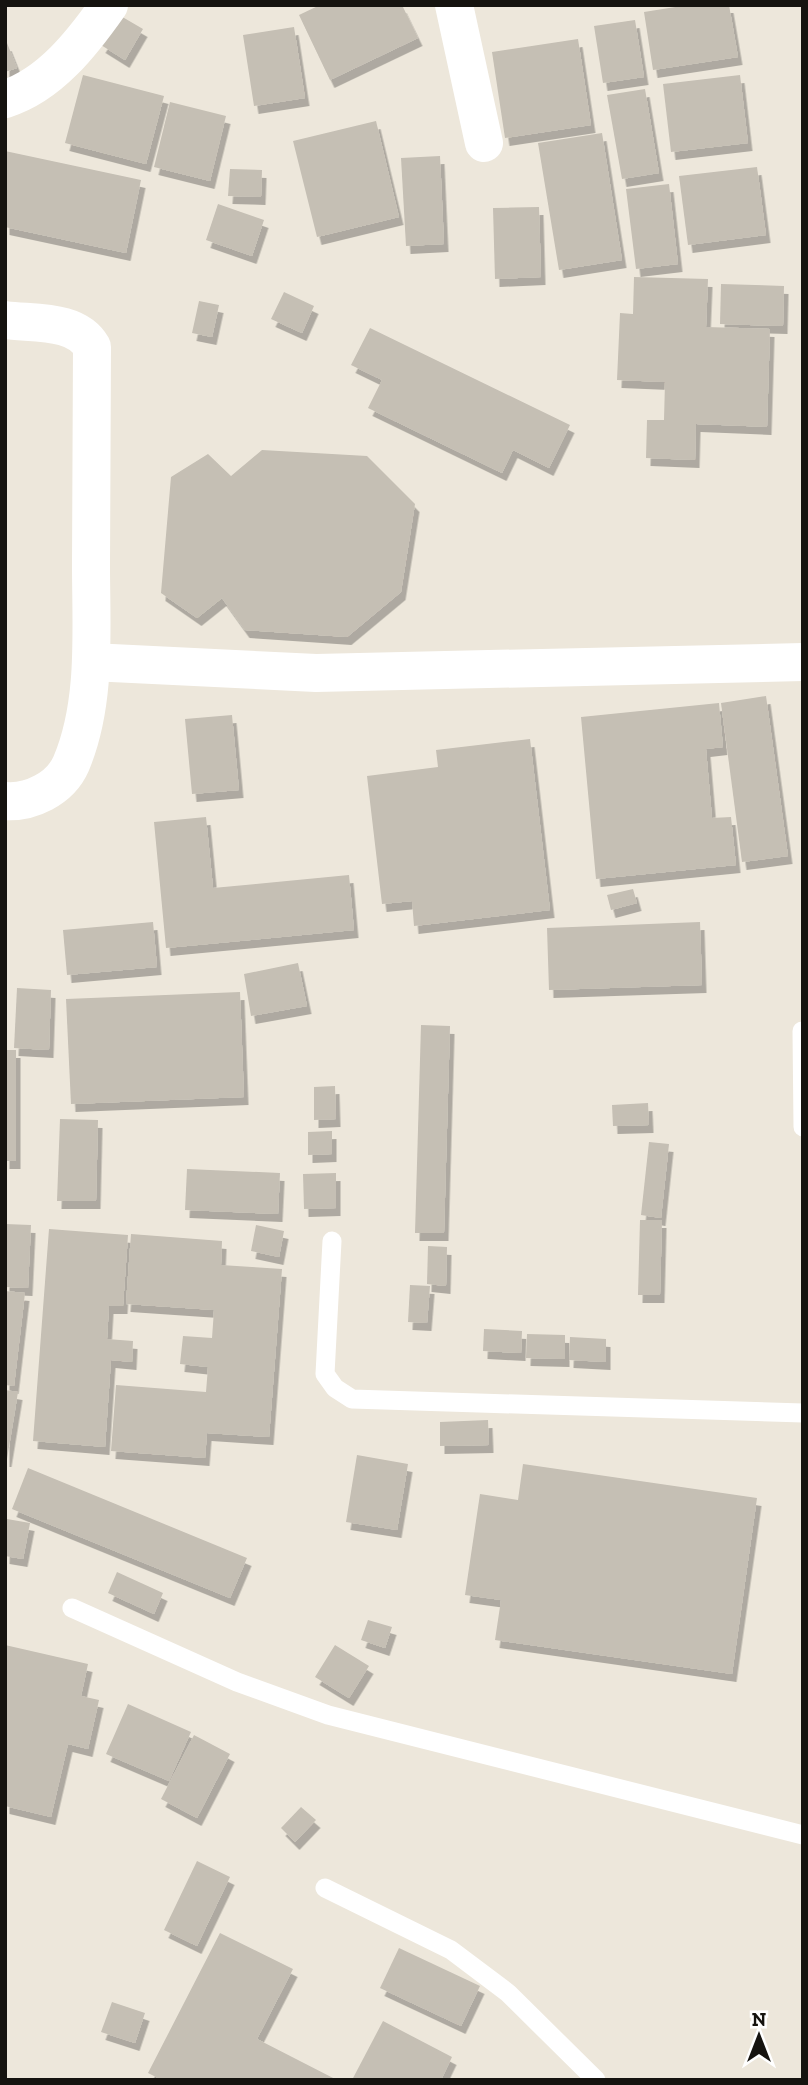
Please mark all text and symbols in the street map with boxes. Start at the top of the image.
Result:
north arrow [724,2001,794,2071]
text: N [752,2008,766,2031]

